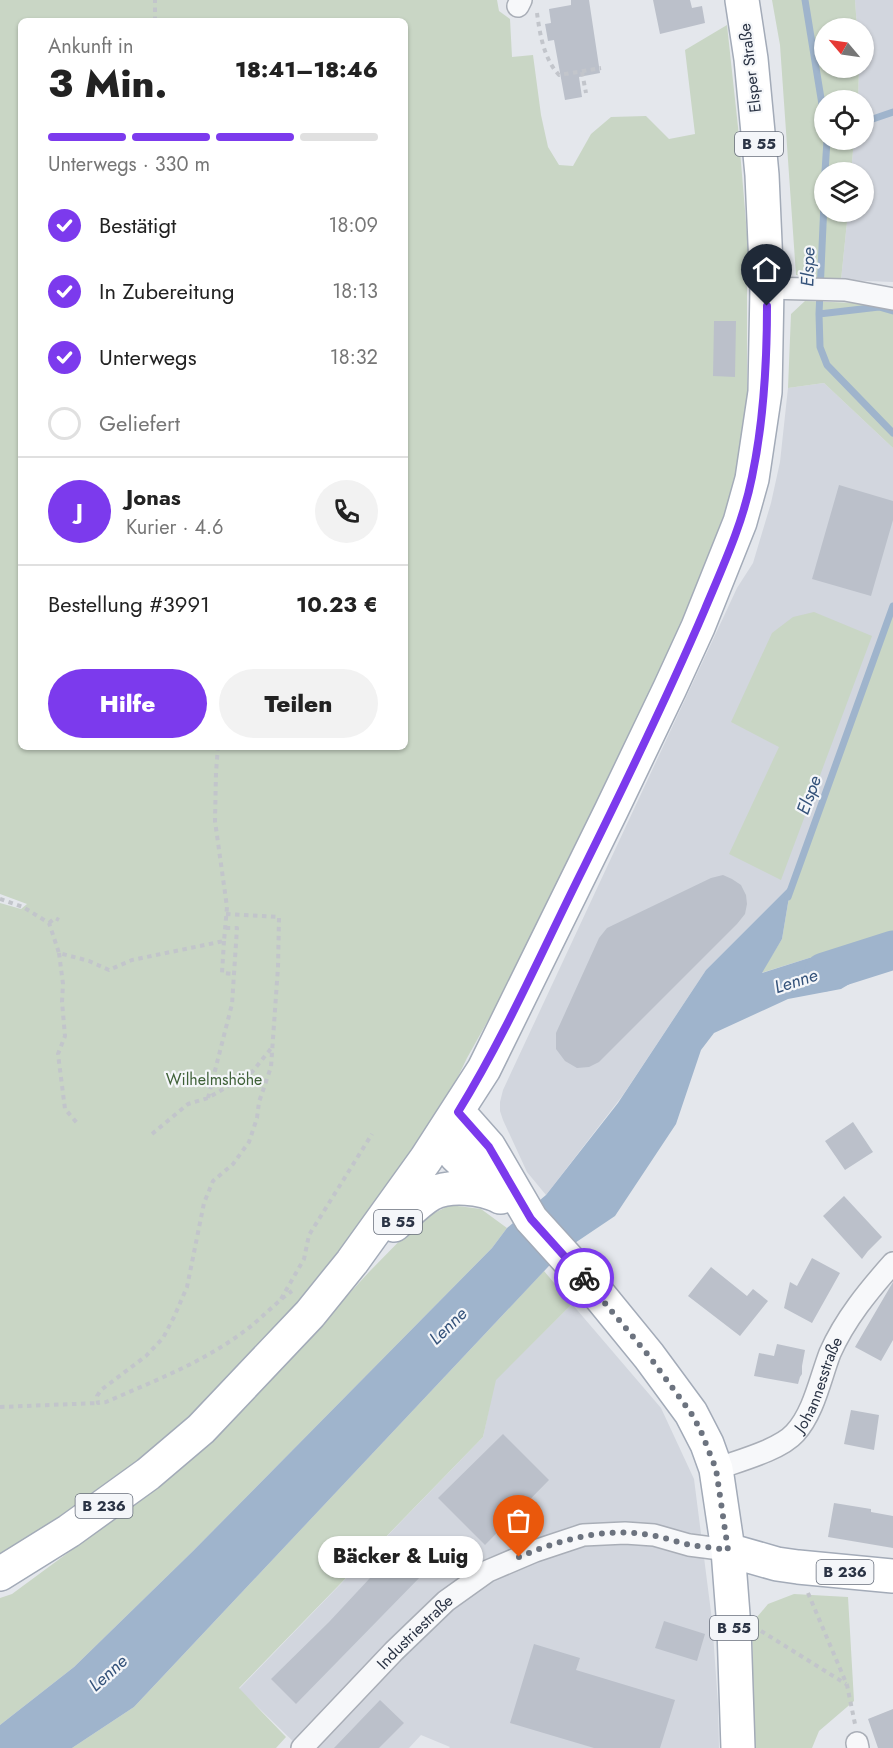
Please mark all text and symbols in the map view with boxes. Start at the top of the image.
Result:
north arrow [814,18,874,78]
map controls [814,18,874,222]
street label: Elsper Straße [733,22,767,114]
text: Ankunft in [48,32,134,61]
text: 18:41–18:46 [235,53,378,85]
text: 3 Min. [48,55,167,112]
button: locate [814,90,874,150]
road number: B 55 [735,132,783,156]
text: Unterwegs · 330 m [48,150,210,179]
button: layers [814,162,874,222]
icon: check [48,209,81,242]
text: Bestätigt [99,209,176,241]
text: 18:09 [329,211,378,240]
pin [741,244,792,306]
water label: Elspe [794,247,822,287]
icon: home [750,253,783,286]
icon: check [48,275,81,308]
text: In Zubereitung [99,275,234,307]
text: 18:13 [332,277,378,306]
icon: check [48,341,81,374]
text: Unterwegs [99,341,197,373]
text: 18:32 [330,343,378,372]
text: Geliefert [99,407,180,439]
button: phone [315,480,378,543]
text: Jonas [126,481,181,513]
text: J [76,495,83,527]
text: Kurier · 4.6 [126,513,224,542]
text: Bestellung #3991 [48,588,210,620]
text: 10.23 € [296,588,378,620]
button: Hilfe [48,669,207,738]
button: Teilen [219,669,378,738]
water label: Elspe [790,772,828,818]
water label: Lenne [771,962,821,1000]
park label: Wilhelmshöhe [166,1068,262,1091]
road number: B 55 [374,1210,422,1234]
courier [554,1248,614,1308]
icon: bike [568,1262,601,1295]
water label: Lenne [423,1301,473,1351]
street label: Johannesstraße [787,1332,848,1439]
road number: B 236 [76,1494,132,1518]
pin [493,1495,544,1557]
icon: bag [502,1504,535,1537]
callout: Bäcker & Luig [318,1536,483,1578]
text: Bäcker & Luig [333,1542,468,1571]
road number: B 236 [816,1560,874,1584]
street label: Industriestraße [371,1588,457,1674]
road number: B 55 [710,1616,758,1640]
water label: Lenne [83,1649,133,1697]

